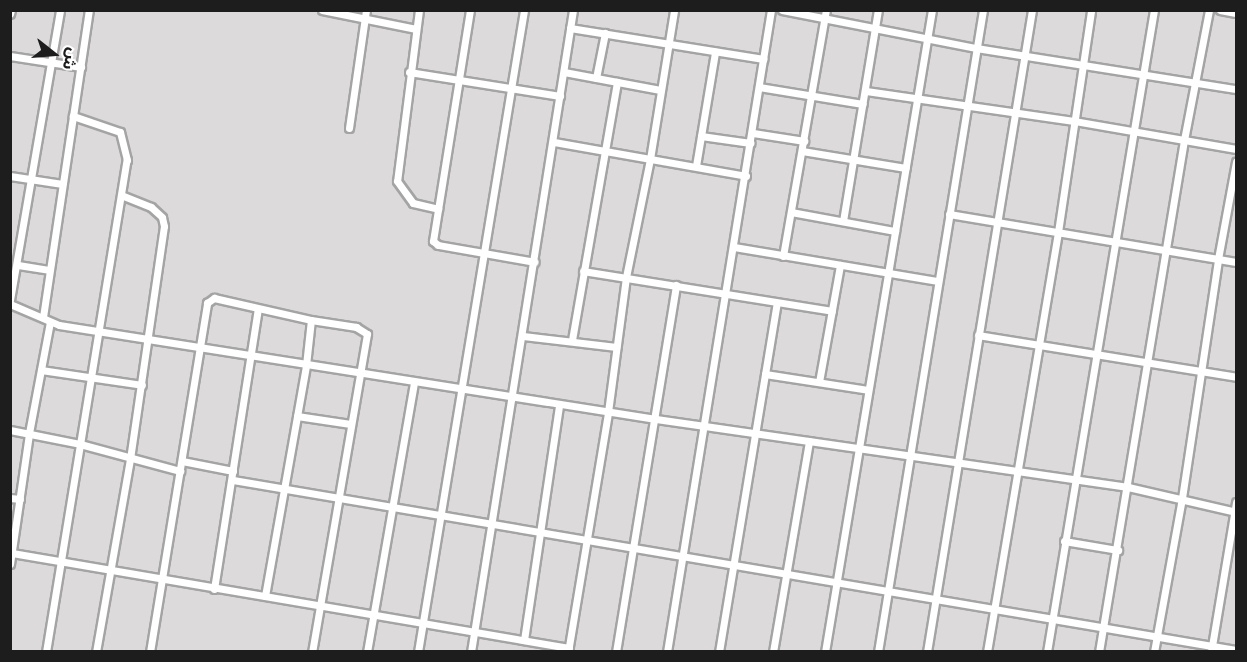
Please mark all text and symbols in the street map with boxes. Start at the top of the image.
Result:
north arrow [24,24,84,84]
text: ش [59,46,84,73]

